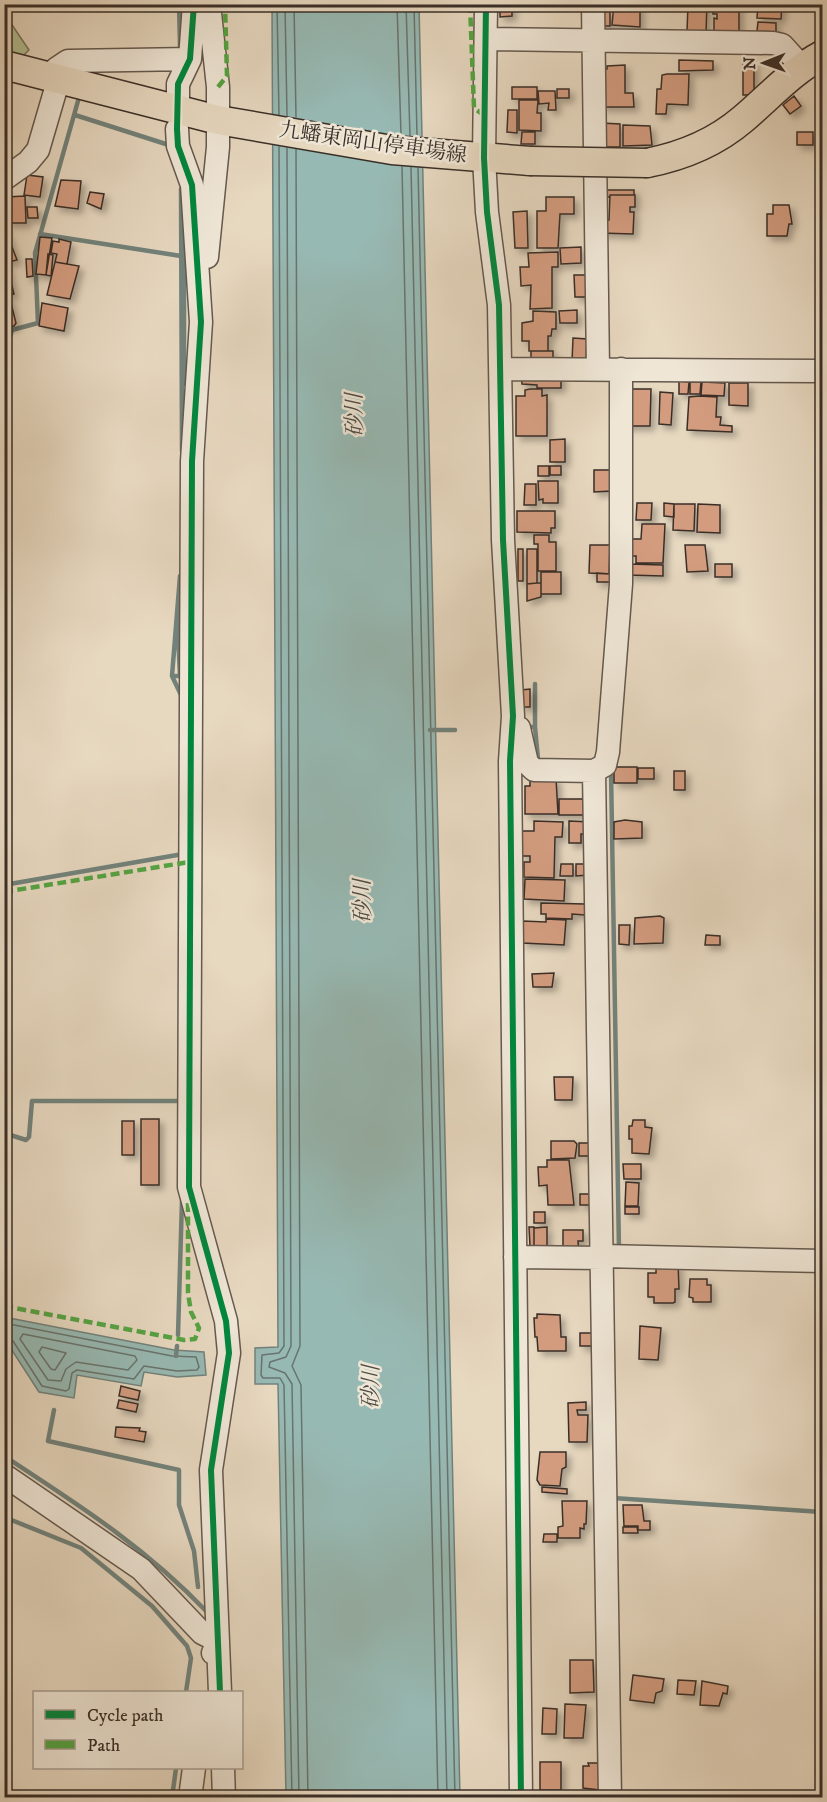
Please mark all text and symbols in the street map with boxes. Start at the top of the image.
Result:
north arrow [734,33,794,93]
text: N [740,57,760,70]
street label: 九蟠東岡山停車場線 [278,117,468,169]
water label: 砂川 [341,391,369,437]
water label: 砂川 [349,877,377,923]
water label: 砂川 [358,1363,385,1409]
legend [33,1691,243,1769]
text: Cycle path [87,1705,164,1727]
text: Path [87,1735,121,1757]

